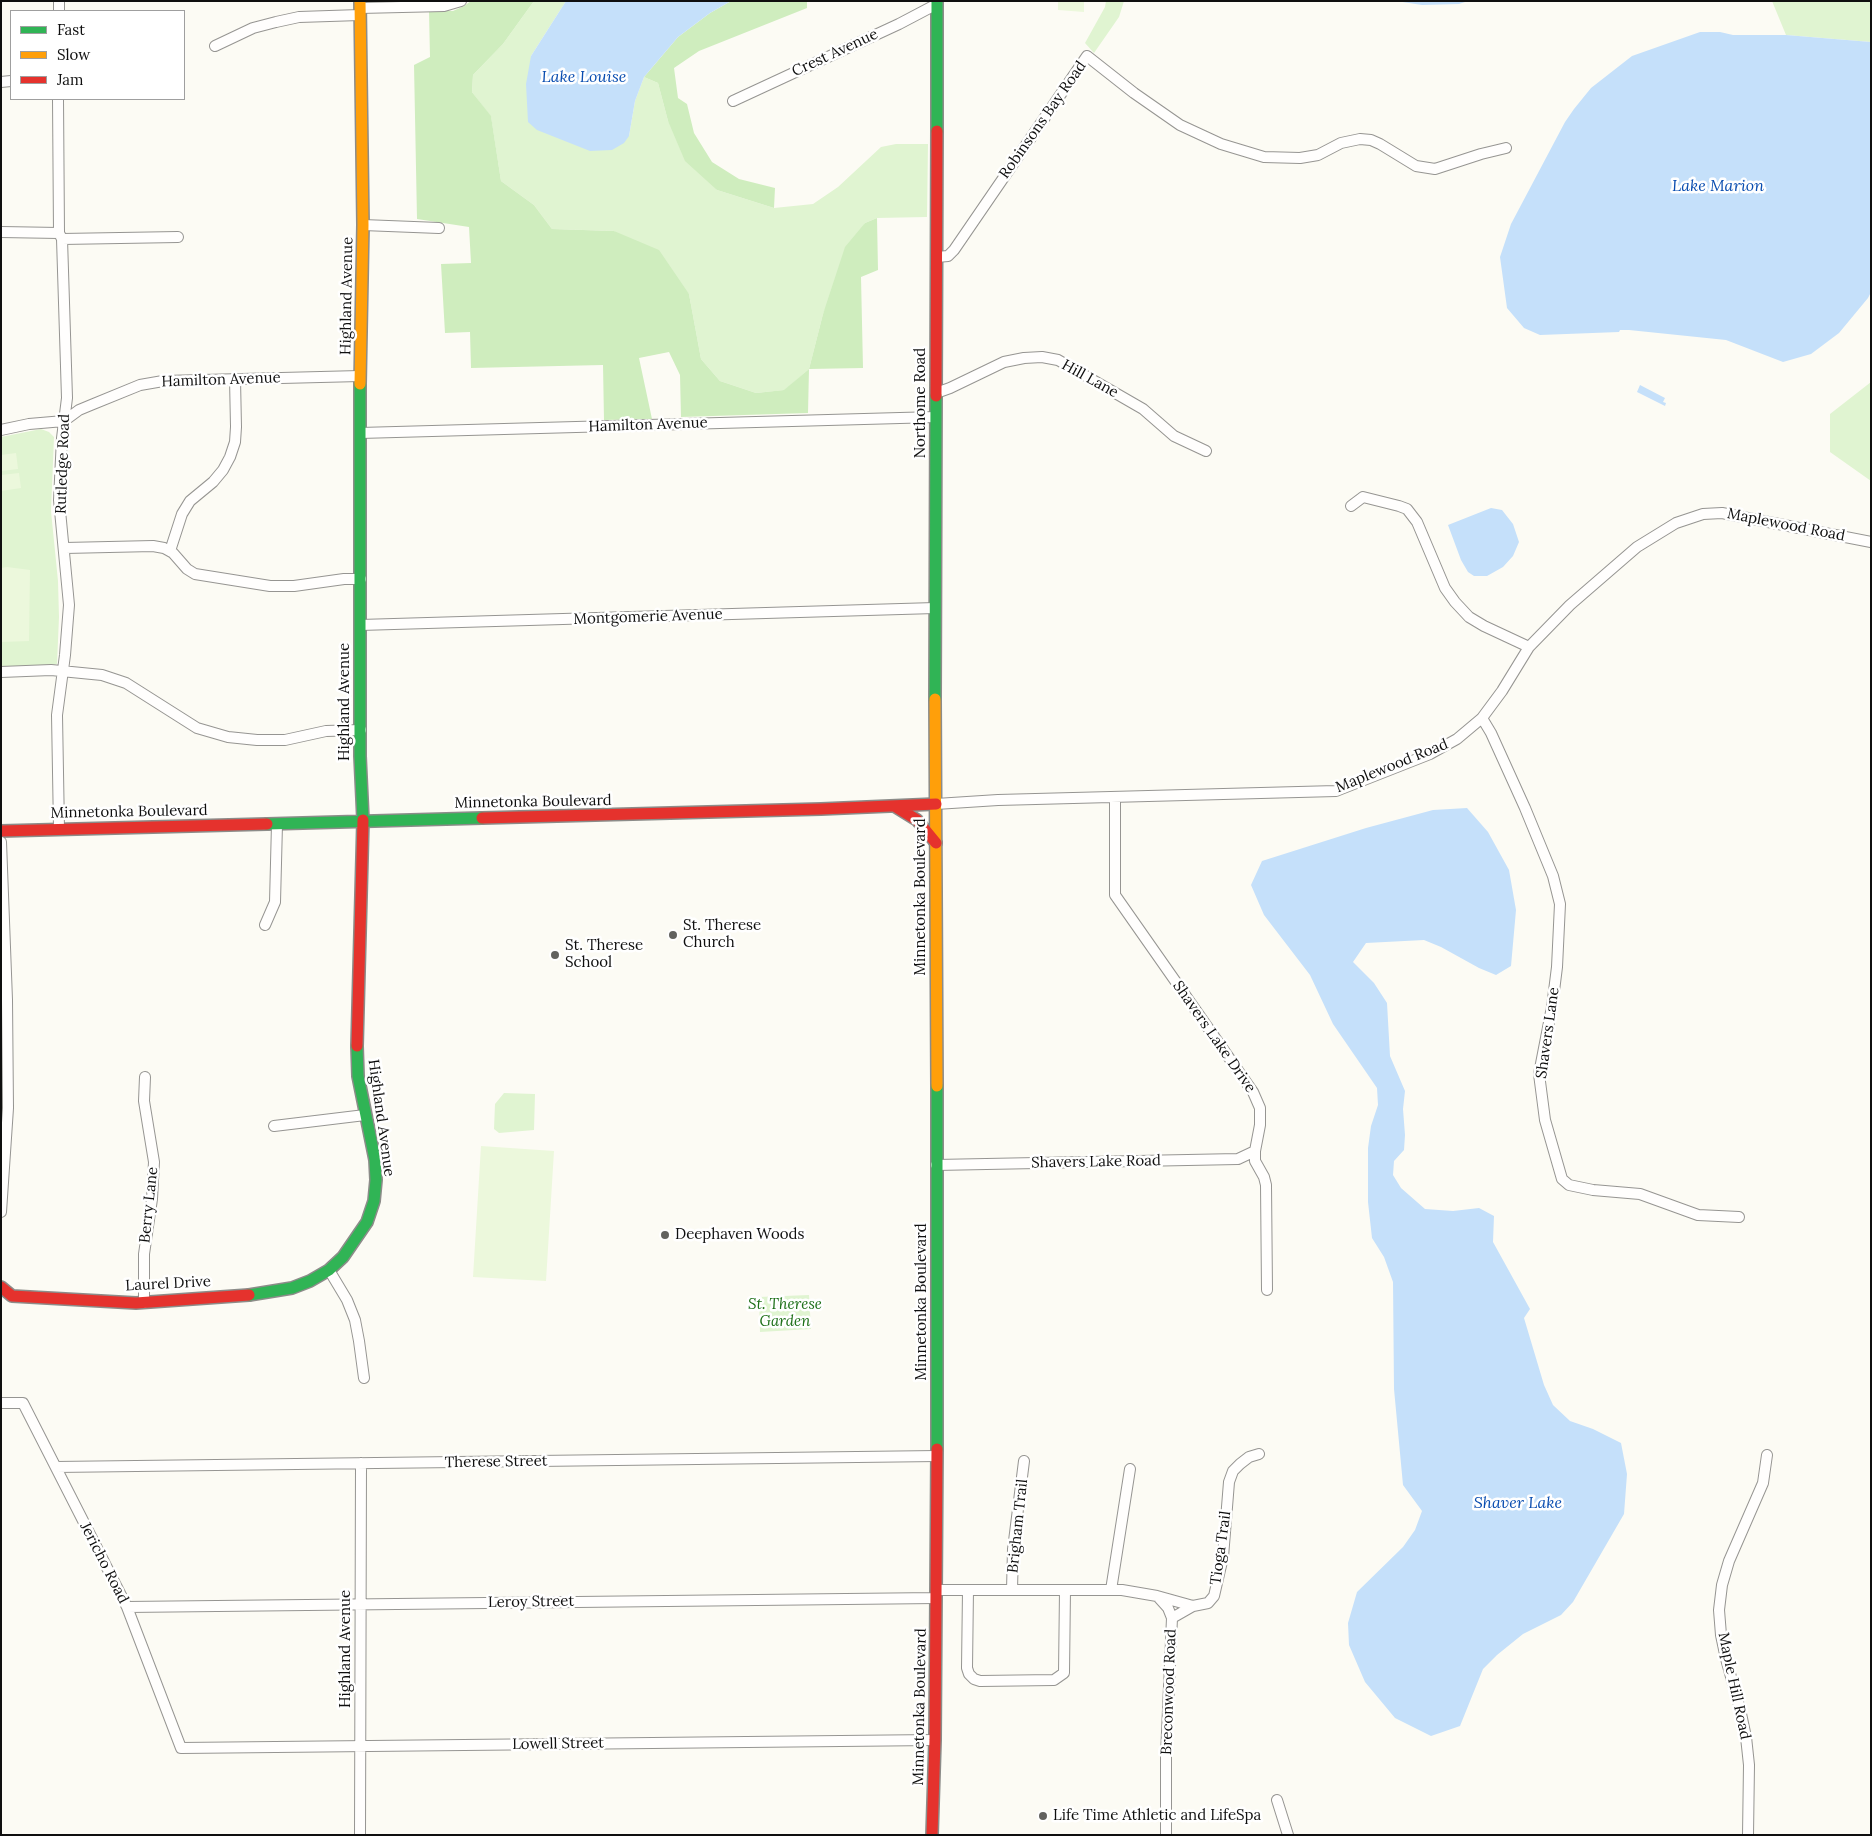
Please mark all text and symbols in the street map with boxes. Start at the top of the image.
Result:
legend [10,10,185,100]
text: Fast [57,20,85,39]
street label: Crest Avenue [789,25,881,81]
text: Slow [57,45,90,64]
street label: Robinsons Bay Road [996,58,1090,182]
water label: Lake Louise [542,67,626,87]
text: Jam [57,70,84,89]
water label: Lake Marion [1672,176,1764,196]
street label: Highland Avenue [337,237,357,355]
street label: Northome Road [912,348,930,458]
street label: Hill Lane [1059,356,1121,402]
street label: Hamilton Avenue [161,369,281,391]
street label: Rutledge Road [52,414,74,514]
street label: Hamilton Avenue [588,414,708,436]
street label: Maplewood Road [1726,505,1846,545]
street label: Montgomerie Avenue [573,605,723,629]
street label: Highland Avenue [336,643,354,761]
street label: Maplewood Road [1333,735,1451,797]
street label: Minnetonka Boulevard [454,792,612,812]
street label: Minnetonka Boulevard [50,802,208,822]
street label: Minnetonka Boulevard [912,818,930,976]
place label: St. Therese Church [683,917,761,952]
marker: St. Therese Church [667,929,679,941]
place label: St. Therese School [565,937,643,972]
marker: St. Therese School [549,949,561,961]
street label: Shavers Lake Drive [1169,978,1259,1096]
street label: Shavers Lane [1533,986,1563,1080]
street label: Highland Avenue [364,1058,398,1178]
street label: Shavers Lake Road [1031,1152,1161,1172]
street label: Berry Lane [136,1166,162,1244]
street label: Minnetonka Boulevard [913,1223,931,1381]
place label: Deephaven Woods [675,1226,804,1244]
marker: Deephaven Woods [659,1229,671,1241]
street label: Laurel Drive [125,1273,211,1295]
park label: St. Therese Garden [748,1296,822,1331]
street label: Therese Street [444,1452,548,1472]
street label: Brigham Trail [1004,1478,1032,1574]
water label: Shaver Lake [1474,1493,1562,1513]
street label: Tioga Trail [1207,1510,1235,1586]
street label: Jericho Road [76,1519,132,1607]
street label: Highland Avenue [337,1590,355,1708]
street label: Leroy Street [488,1592,574,1612]
street label: Minnetonka Boulevard [910,1628,930,1786]
street label: Breconwood Road [1158,1629,1180,1755]
street label: Maple Hill Road [1714,1631,1754,1741]
street label: Lowell Street [512,1734,604,1754]
place label: Life Time Athletic and LifeSpa [1053,1807,1261,1825]
marker: Life Time Athletic and LifeSpa [1037,1810,1049,1822]

